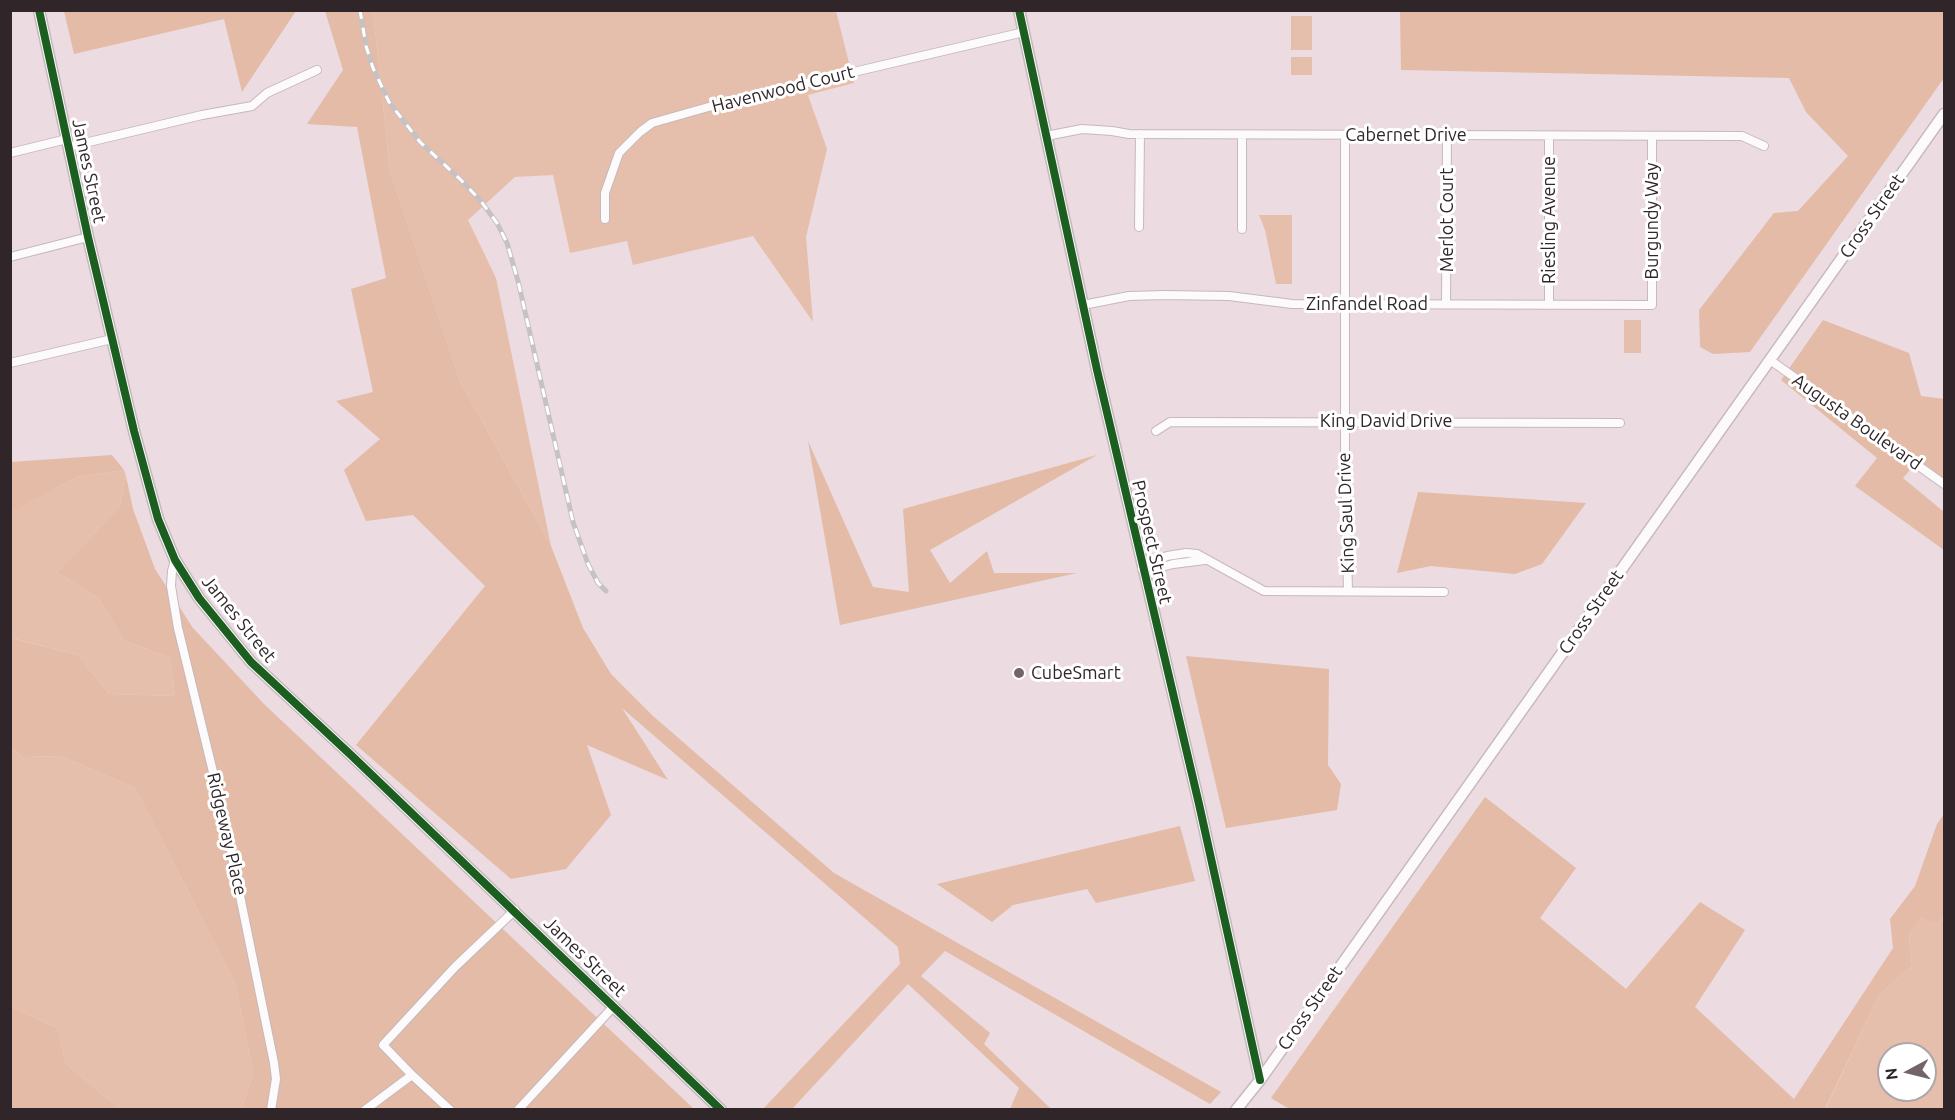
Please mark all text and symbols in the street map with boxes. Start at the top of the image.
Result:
street label: Havenwood Court [710,61,856,117]
street label: James Street [67,117,111,225]
street label: Cabernet Drive [1345,124,1467,146]
street label: Riesling Avenue [1538,156,1560,284]
street label: Burgundy Way [1641,163,1663,279]
street label: Merlot Court [1436,168,1458,272]
street label: Cross Street [1835,170,1909,262]
street label: Zinfandel Road [1306,293,1428,315]
street label: Augusta Boulevard [1788,369,1926,475]
street label: King David Drive [1320,410,1452,432]
street label: King Saul Drive [1333,452,1359,574]
street label: Prospect Street [1127,478,1177,606]
street label: Cross Street [1554,566,1628,658]
street label: James Street [197,571,281,667]
place label: CubeSmart [1031,662,1121,684]
marker: CubeSmart [1012,666,1026,680]
street label: Ridgeway Place [202,770,252,898]
street label: James Street [539,912,631,1002]
street label: Cross Street [1273,962,1347,1054]
north arrow [1877,1042,1937,1102]
text: N [1881,1067,1901,1081]

